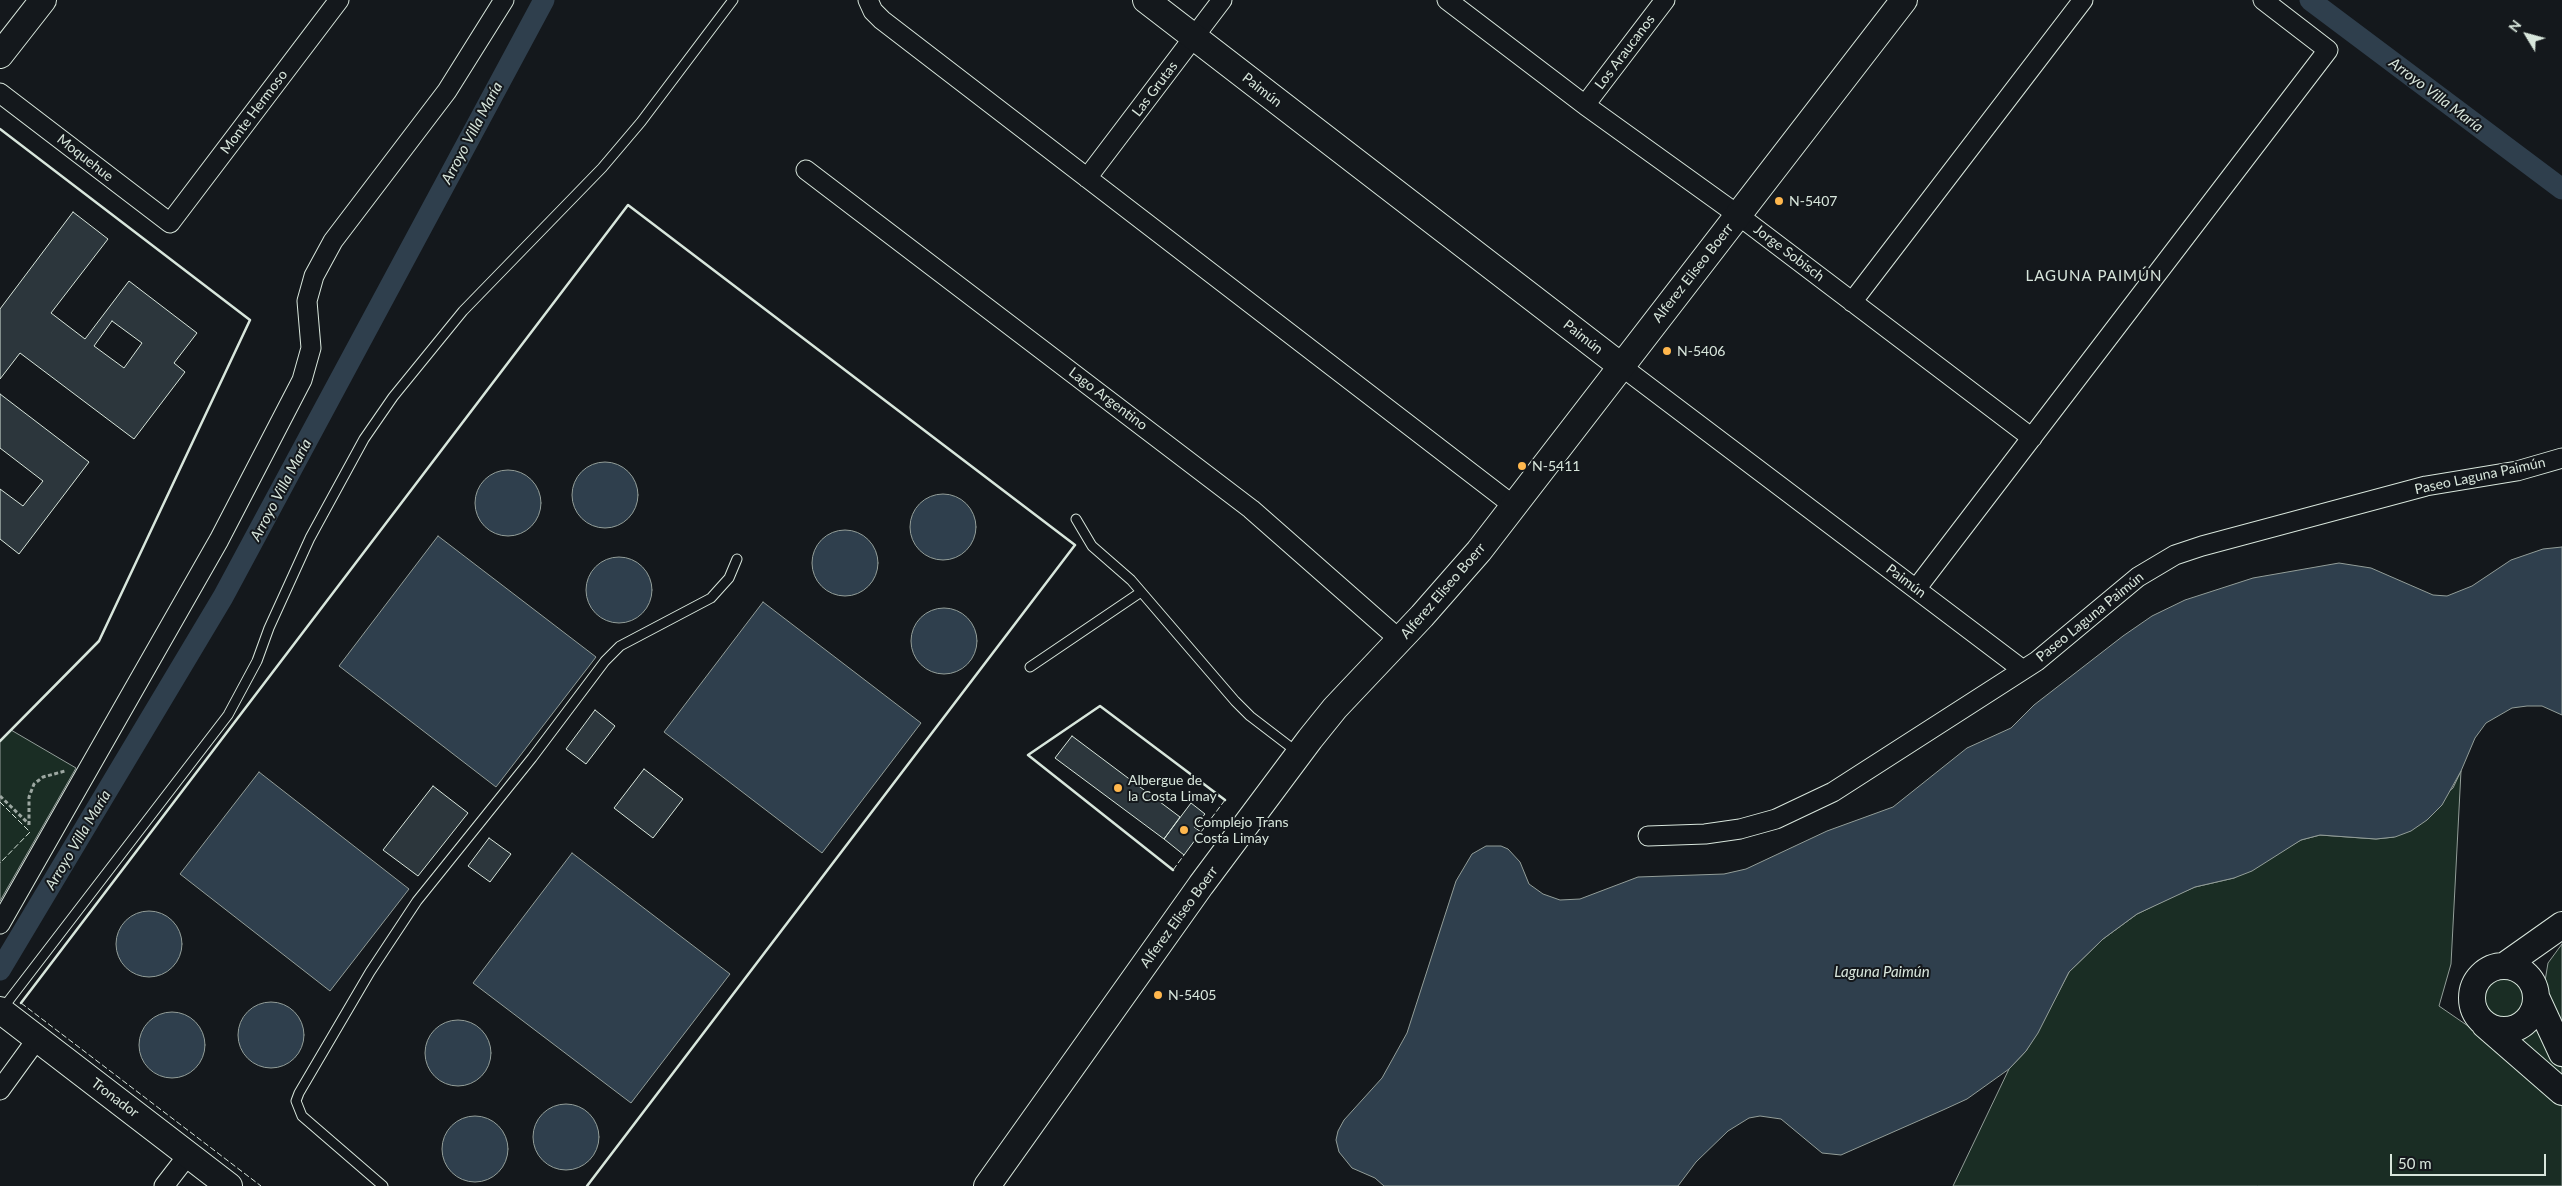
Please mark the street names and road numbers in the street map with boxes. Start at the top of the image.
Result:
street label: Los Araucanos [1592,11,1658,93]
street label: Las Grutas [1129,58,1181,120]
street label: Monte Hermoso [217,67,291,157]
street label: Paimún [1239,69,1285,111]
street label: Moquehue [54,131,116,185]
street label: Alferez Eliseo Boerr [1649,220,1737,326]
street label: Jorge Sobisch [1750,221,1828,285]
street label: Paimún [1560,316,1606,358]
street label: Lago Argentino [1065,364,1151,434]
street label: Paseo Laguna Paimún [2413,454,2547,498]
street label: Alferez Eliseo Boerr [1397,540,1489,642]
street label: Paimún [1883,561,1929,601]
street label: Paseo Laguna Paimún [2033,569,2147,665]
street label: Alferez Eliseo Boerr [1137,863,1221,971]
street label: Tronador [88,1075,142,1121]

